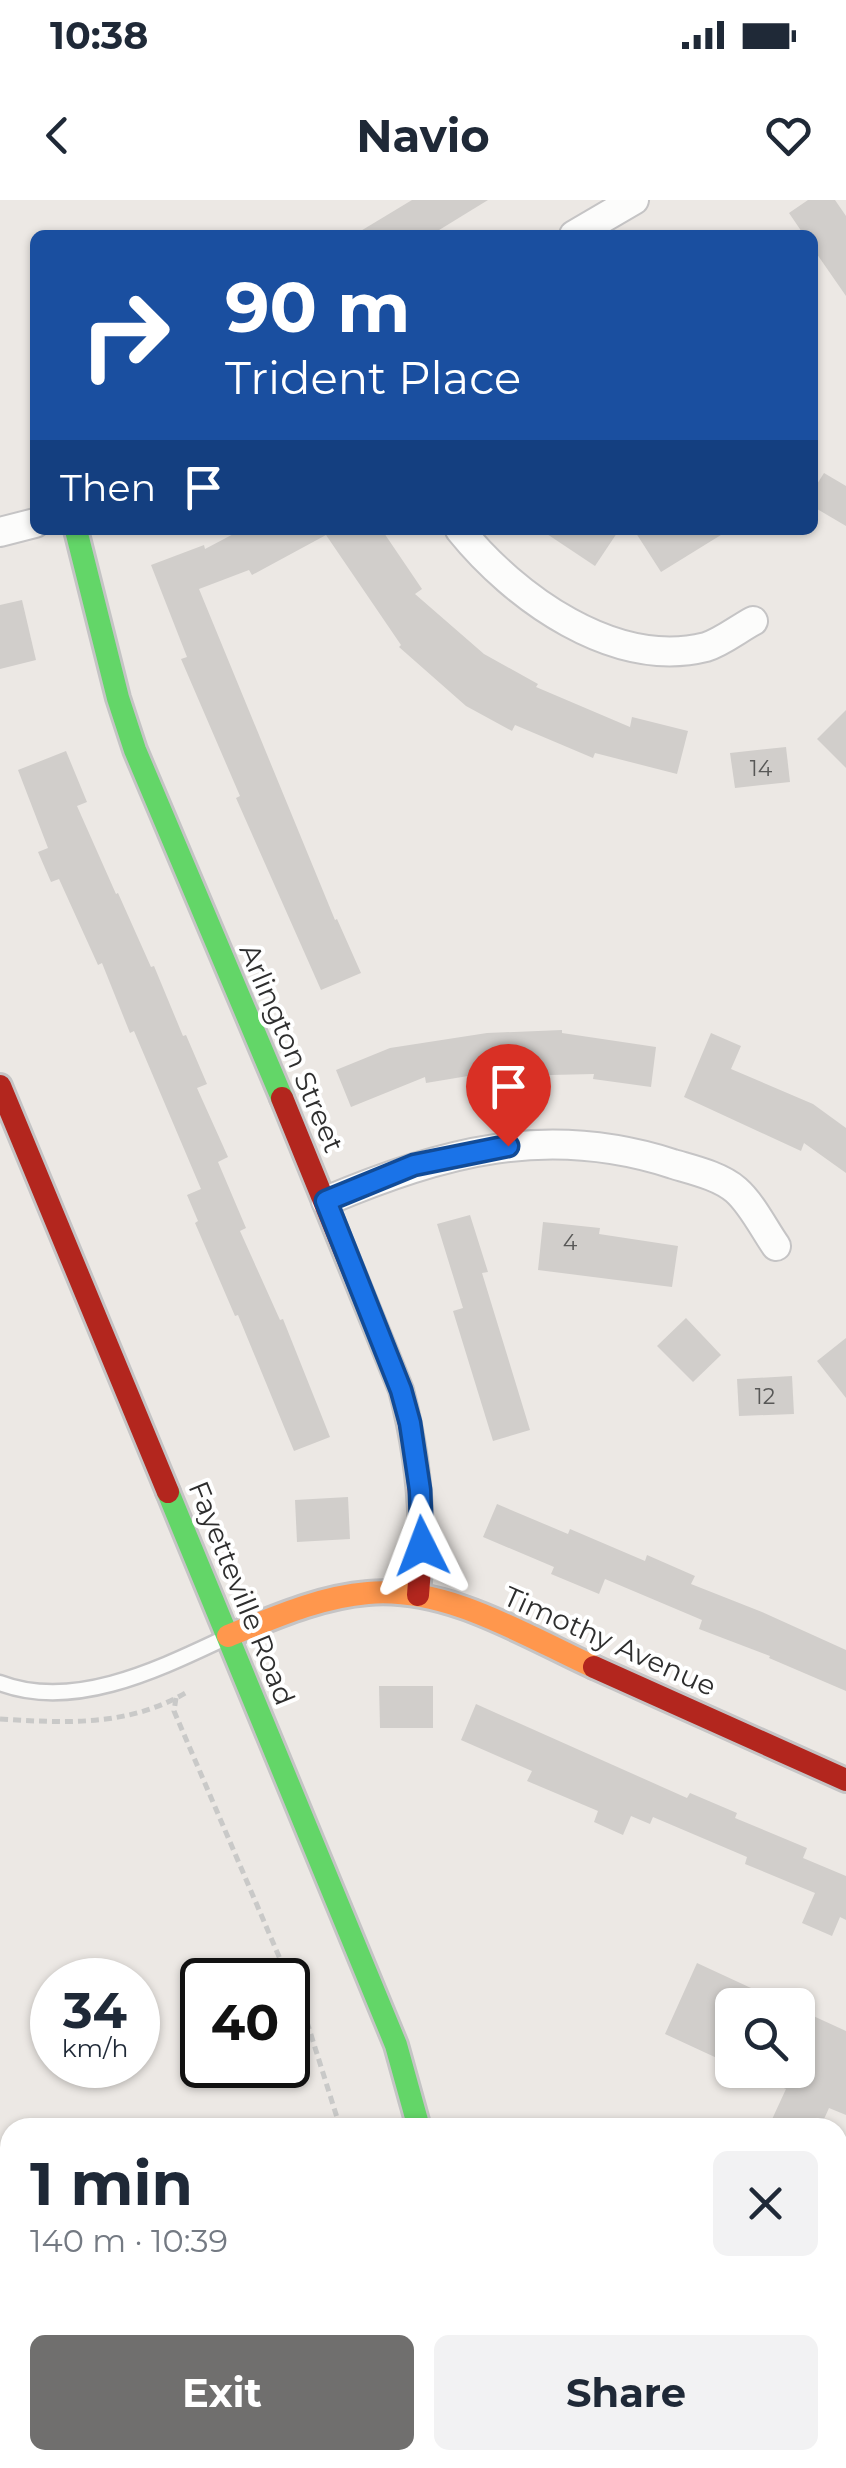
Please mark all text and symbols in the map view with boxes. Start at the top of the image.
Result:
text: 10:38 [50,12,148,59]
icon: back [30,108,85,163]
text: Navio [356,108,490,163]
icon: heart [761,108,816,163]
text: 90 m [225,264,410,350]
icon: right [60,270,190,400]
text: Trident Place [225,350,521,405]
icon: arrive [176,460,231,515]
text: Then [60,464,156,511]
house number: 14 [750,755,773,782]
street label: Arlington Street [233,938,351,1158]
pin [466,1044,551,1147]
icon: arrive [481,1059,536,1114]
house number: 4 [563,1229,578,1256]
house number: 12 [755,1383,775,1410]
street label: Fayetteville Road [182,1476,302,1710]
position arrow [370,1494,474,1598]
street label: Timothy Avenue [499,1579,721,1703]
speed limit sign: 40 [180,1958,310,2088]
text: 34 [63,1980,127,2041]
map controls [715,1988,815,2088]
button: search [715,1988,815,2088]
text: km/h [62,2033,128,2063]
text: 1 min [30,2147,193,2220]
button: close [713,2151,818,2256]
text: 140 m · 10:39 [30,2221,228,2260]
button: Exit [30,2335,414,2450]
button: Share [434,2335,818,2450]

